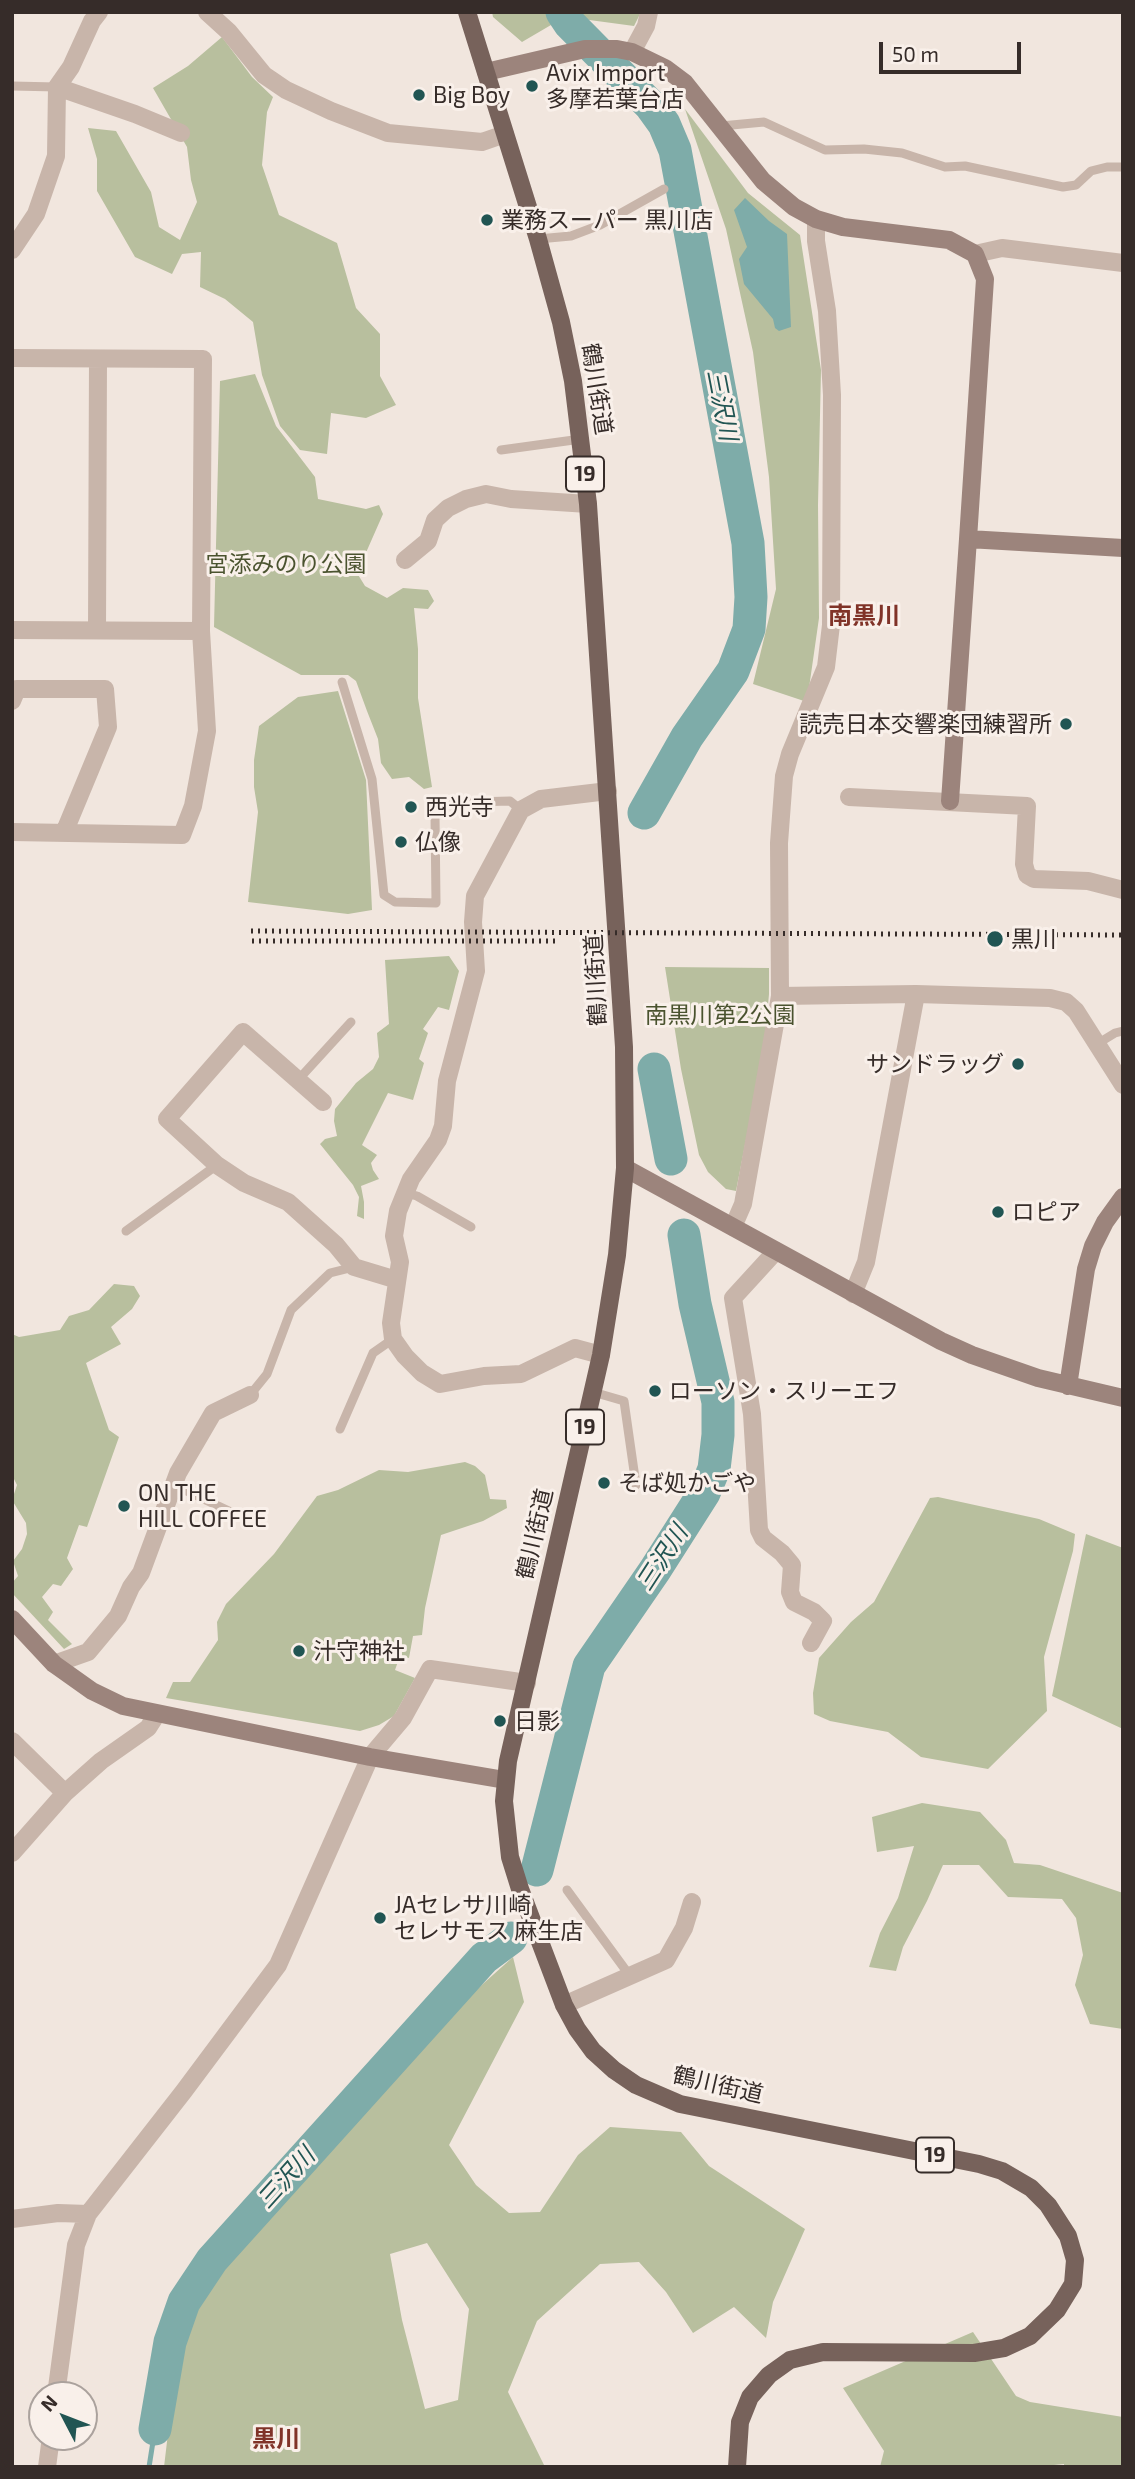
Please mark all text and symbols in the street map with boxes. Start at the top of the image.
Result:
scale bar [883,28,1025,72]
text: 50 m [892,41,939,66]
place label: Avix Import 多摩若葉台店 [546,59,684,113]
marker: Avix Import 多摩若葉台店 [524,78,540,94]
place label: Big Boy [433,81,510,109]
marker: Big Boy [411,87,427,103]
place label: 業務スーパー 黒川店 [501,206,713,234]
marker: 業務スーパー 黒川店 [479,212,495,228]
street label: 鶴川街道 [576,341,618,437]
water label: 三沢川 [701,367,743,443]
road number: 19 [566,456,604,491]
park label: 宮添みのり公園 [206,550,366,578]
district label: 南黒川 [828,602,900,630]
place label: 読売日本交響楽団練習所 [799,710,1052,738]
marker: 読売日本交響楽団練習所 [1058,716,1074,732]
place label: 西光寺 [425,793,494,821]
marker: 西光寺 [403,799,419,815]
place label: 仏像 [415,828,461,856]
marker: 仏像 [393,834,409,850]
place label: 黒川 [1011,925,1057,953]
marker: 黒川 [985,929,1005,949]
street label: 鶴川街道 [580,933,612,1027]
park label: 南黒川第2公園 [645,1001,795,1029]
place label: サンドラッグ [866,1050,1004,1078]
marker: サンドラッグ [1010,1056,1026,1072]
place label: ロピア [1012,1198,1081,1226]
marker: ロピア [990,1204,1006,1220]
place label: ローソン・スリーエフ [669,1377,899,1405]
marker: ローソン・スリーエフ [647,1383,663,1399]
road number: 19 [566,1410,604,1444]
place label: そば処かごや [618,1469,756,1497]
marker: そば処かごや [596,1475,612,1491]
place label: ON THE HILL COFFEE [138,1479,267,1533]
street label: 鶴川街道 [511,1486,559,1582]
marker: ON THE HILL COFFEE [116,1498,132,1514]
water label: 三沢川 [630,1520,694,1596]
place label: 汁守神社 [313,1637,405,1665]
marker: 汁守神社 [291,1643,307,1659]
place label: 日影 [514,1707,560,1735]
marker: 日影 [492,1713,508,1729]
place label: JAセレサ川崎 セレサモス 麻生店 [394,1891,583,1945]
marker: JAセレサ川崎 セレサモス 麻生店 [372,1910,388,1926]
street label: 鶴川街道 [670,2061,766,2109]
road number: 19 [916,2138,954,2172]
water label: 三沢川 [251,2142,321,2214]
north arrow [28,2381,98,2451]
text: N [35,2390,62,2416]
district label: 黒川 [252,2425,300,2453]

